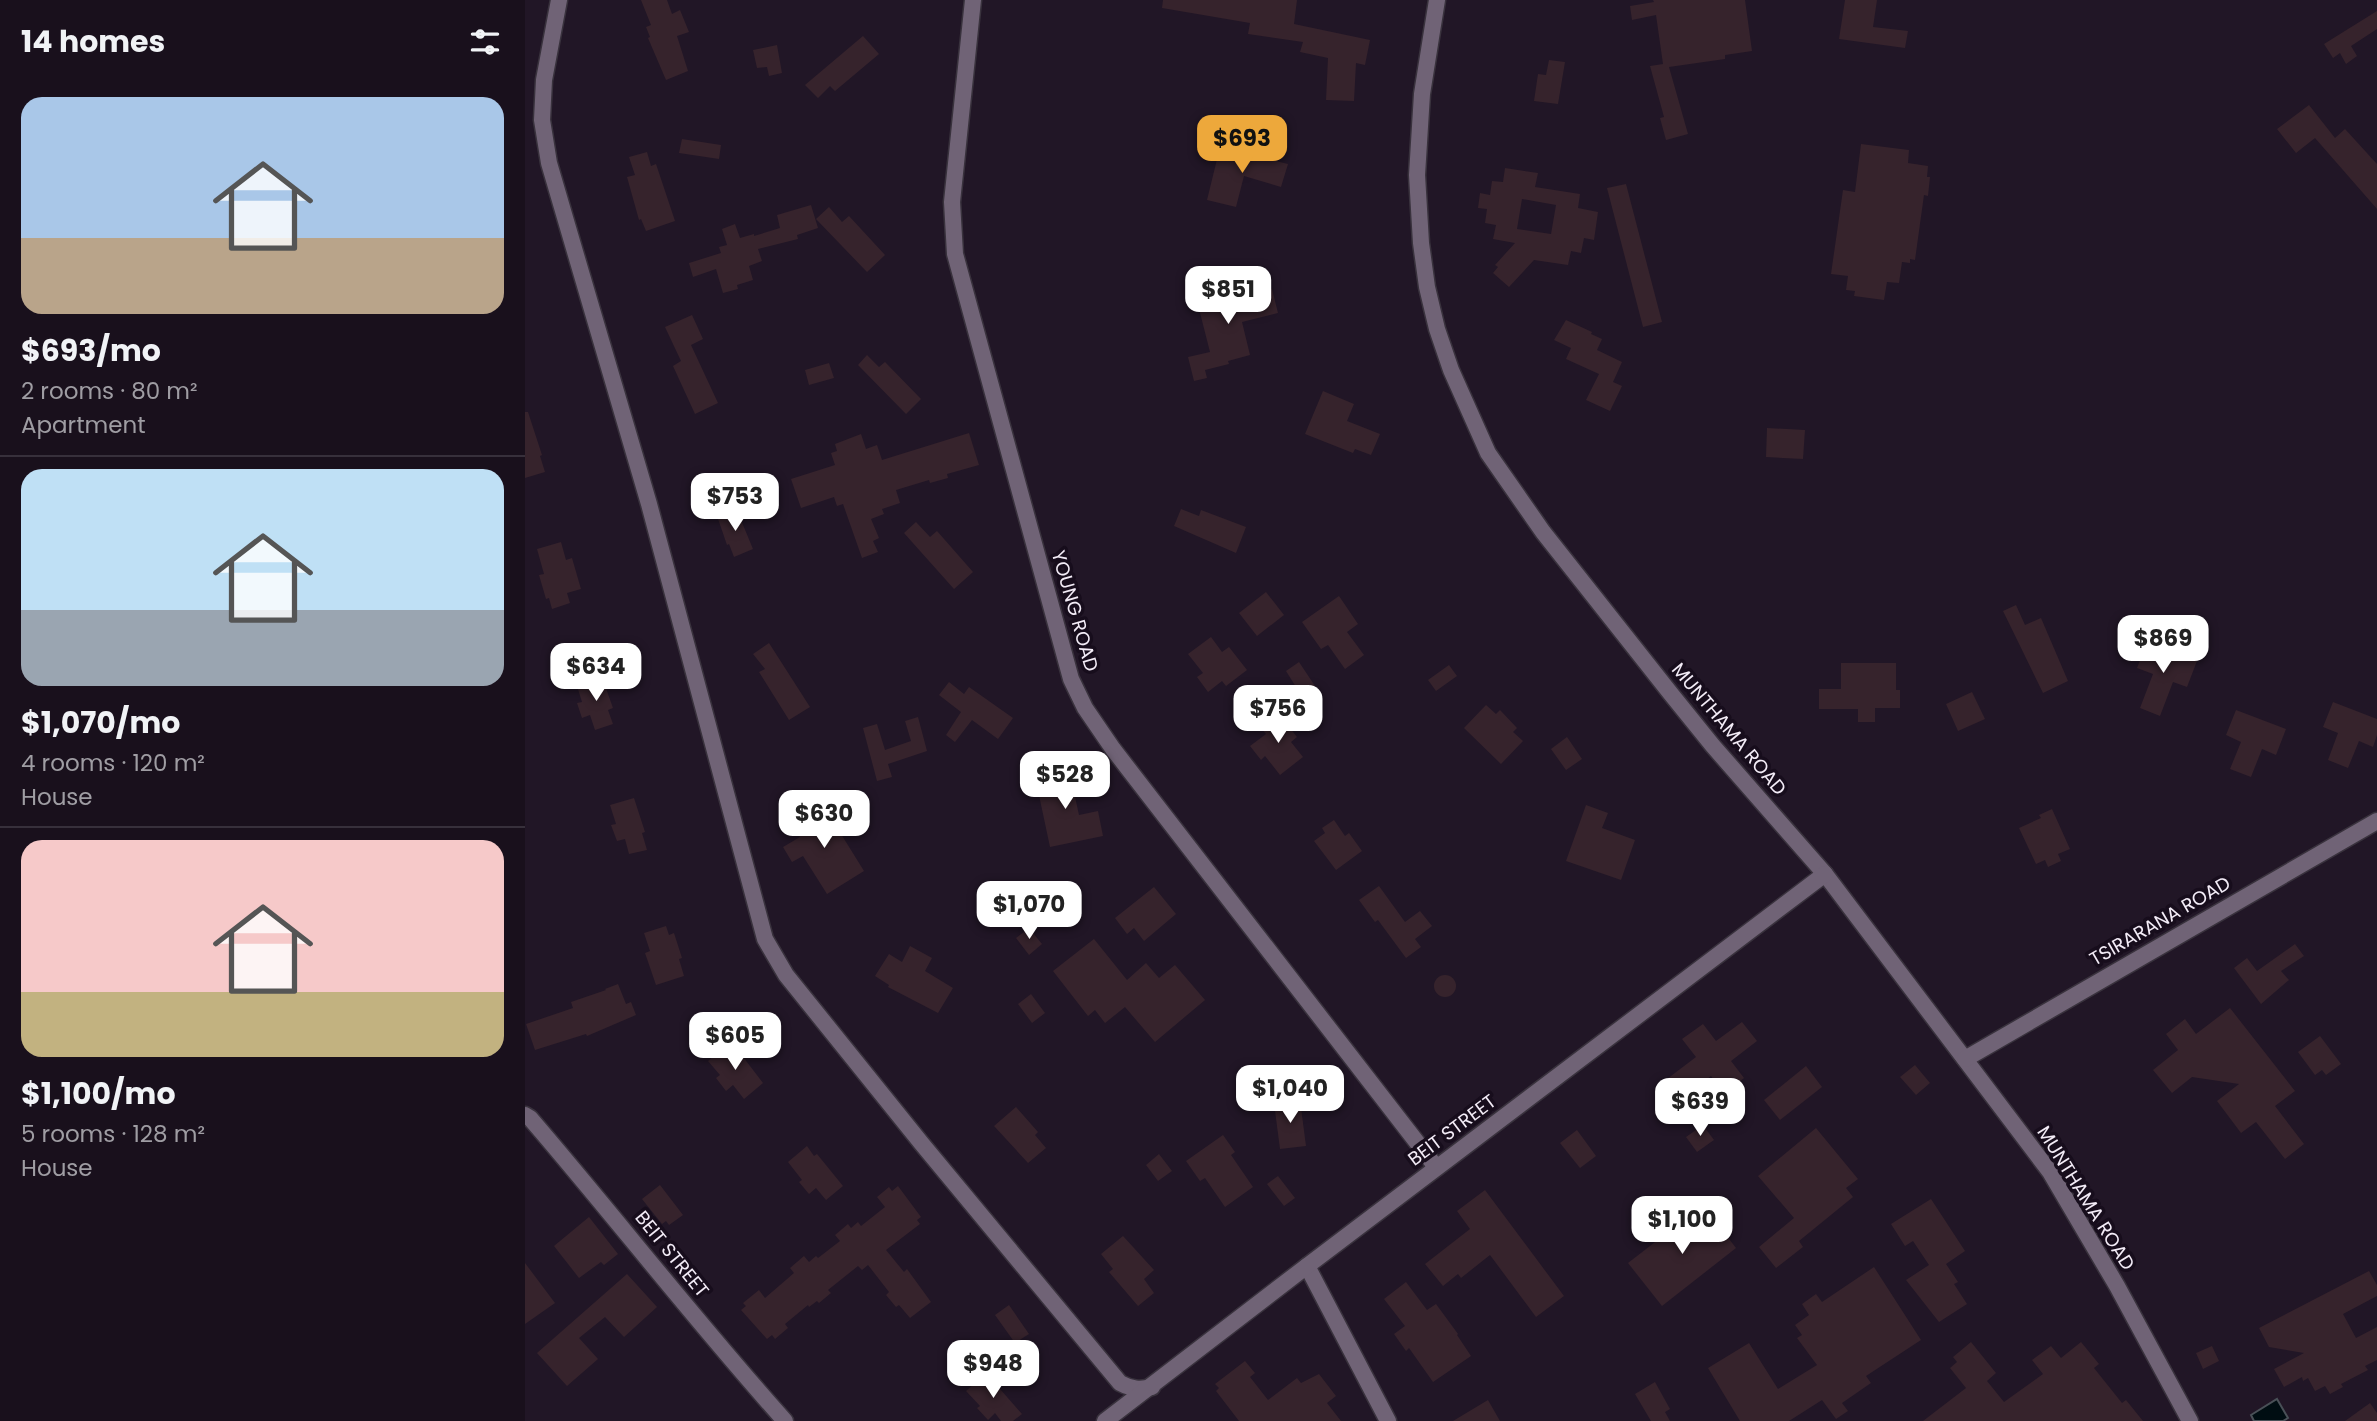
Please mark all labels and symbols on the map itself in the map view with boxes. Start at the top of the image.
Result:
pin: $693 [1201,116,1283,175]
pin: $851 [1187,266,1269,326]
pin: $753 [694,474,776,533]
street label: YOUNG ROAD [1045,547,1105,675]
pin: $869 [2122,616,2204,675]
pin: $634 [555,644,637,703]
street label: MUNTHAMA ROAD [1665,657,1793,801]
pin: $756 [1237,686,1319,745]
pin: $528 [1024,752,1106,811]
pin: $630 [783,790,865,850]
street label: TSIRARANA ROAD [2084,870,2236,972]
pin: $1,070 [972,881,1086,941]
pin: $605 [694,1012,776,1072]
pin: $1,040 [1233,1066,1347,1125]
pin: $639 [1659,1078,1741,1138]
street label: BEIT STREET [1402,1088,1502,1172]
street label: MUNTHAMA ROAD [2031,1121,2141,1275]
pin: $1,100 [1625,1196,1739,1256]
street label: BEIT STREET [629,1205,715,1303]
pin: $948 [952,1340,1034,1400]

